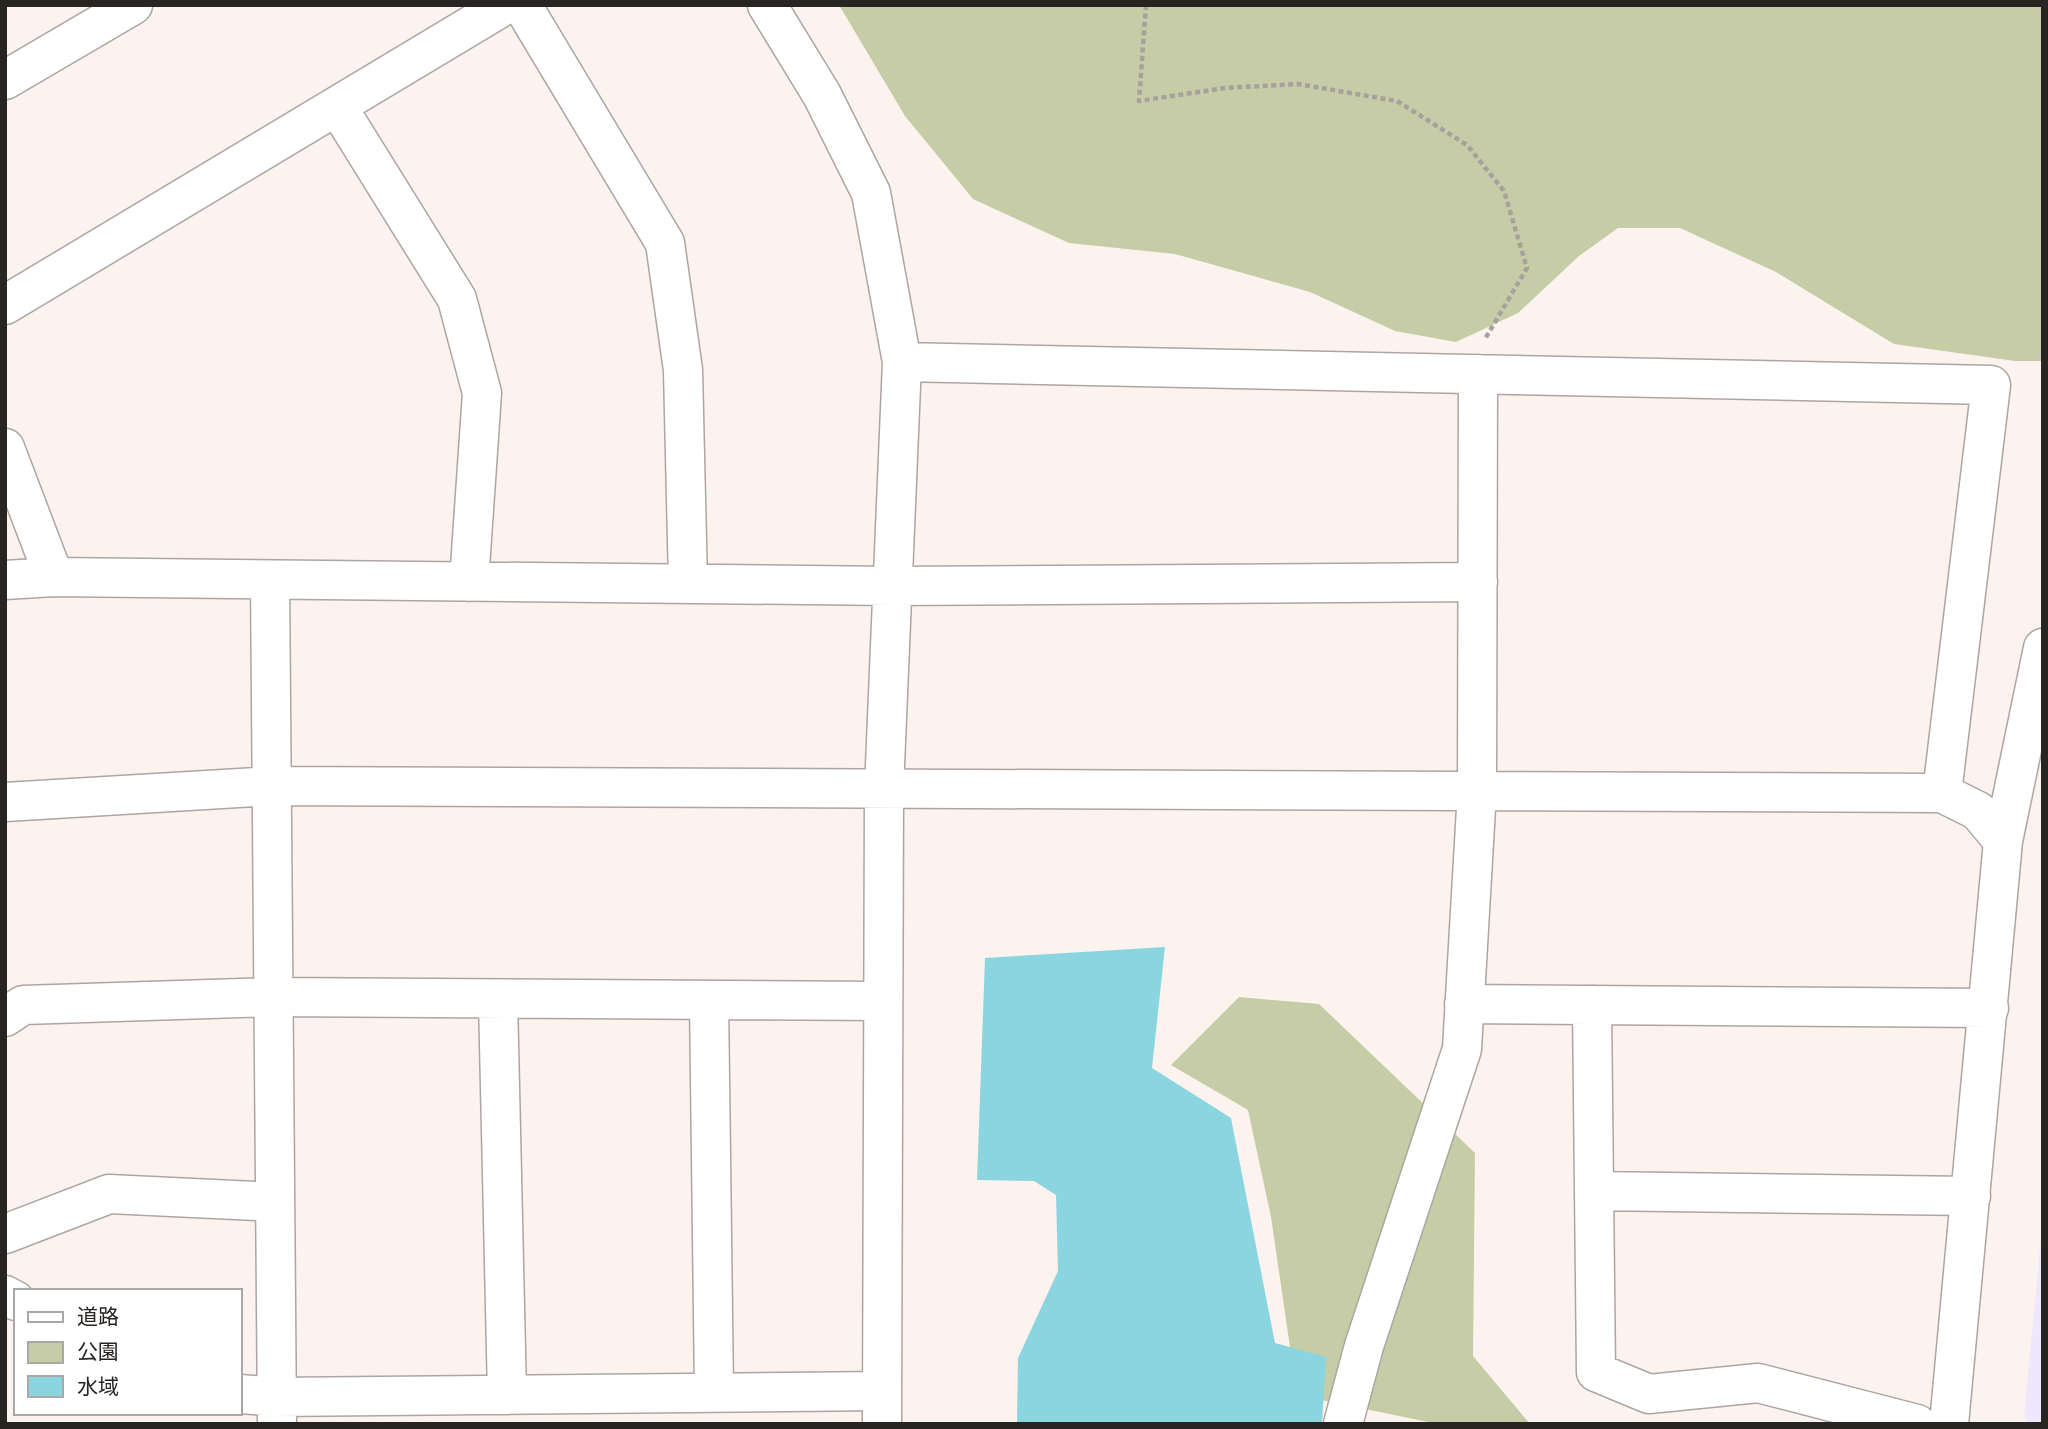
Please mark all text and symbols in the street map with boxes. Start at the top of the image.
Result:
legend [14,1289,242,1415]
text: 道路 [77,1303,119,1330]
text: 公園 [77,1338,119,1365]
text: 水域 [77,1373,119,1400]

